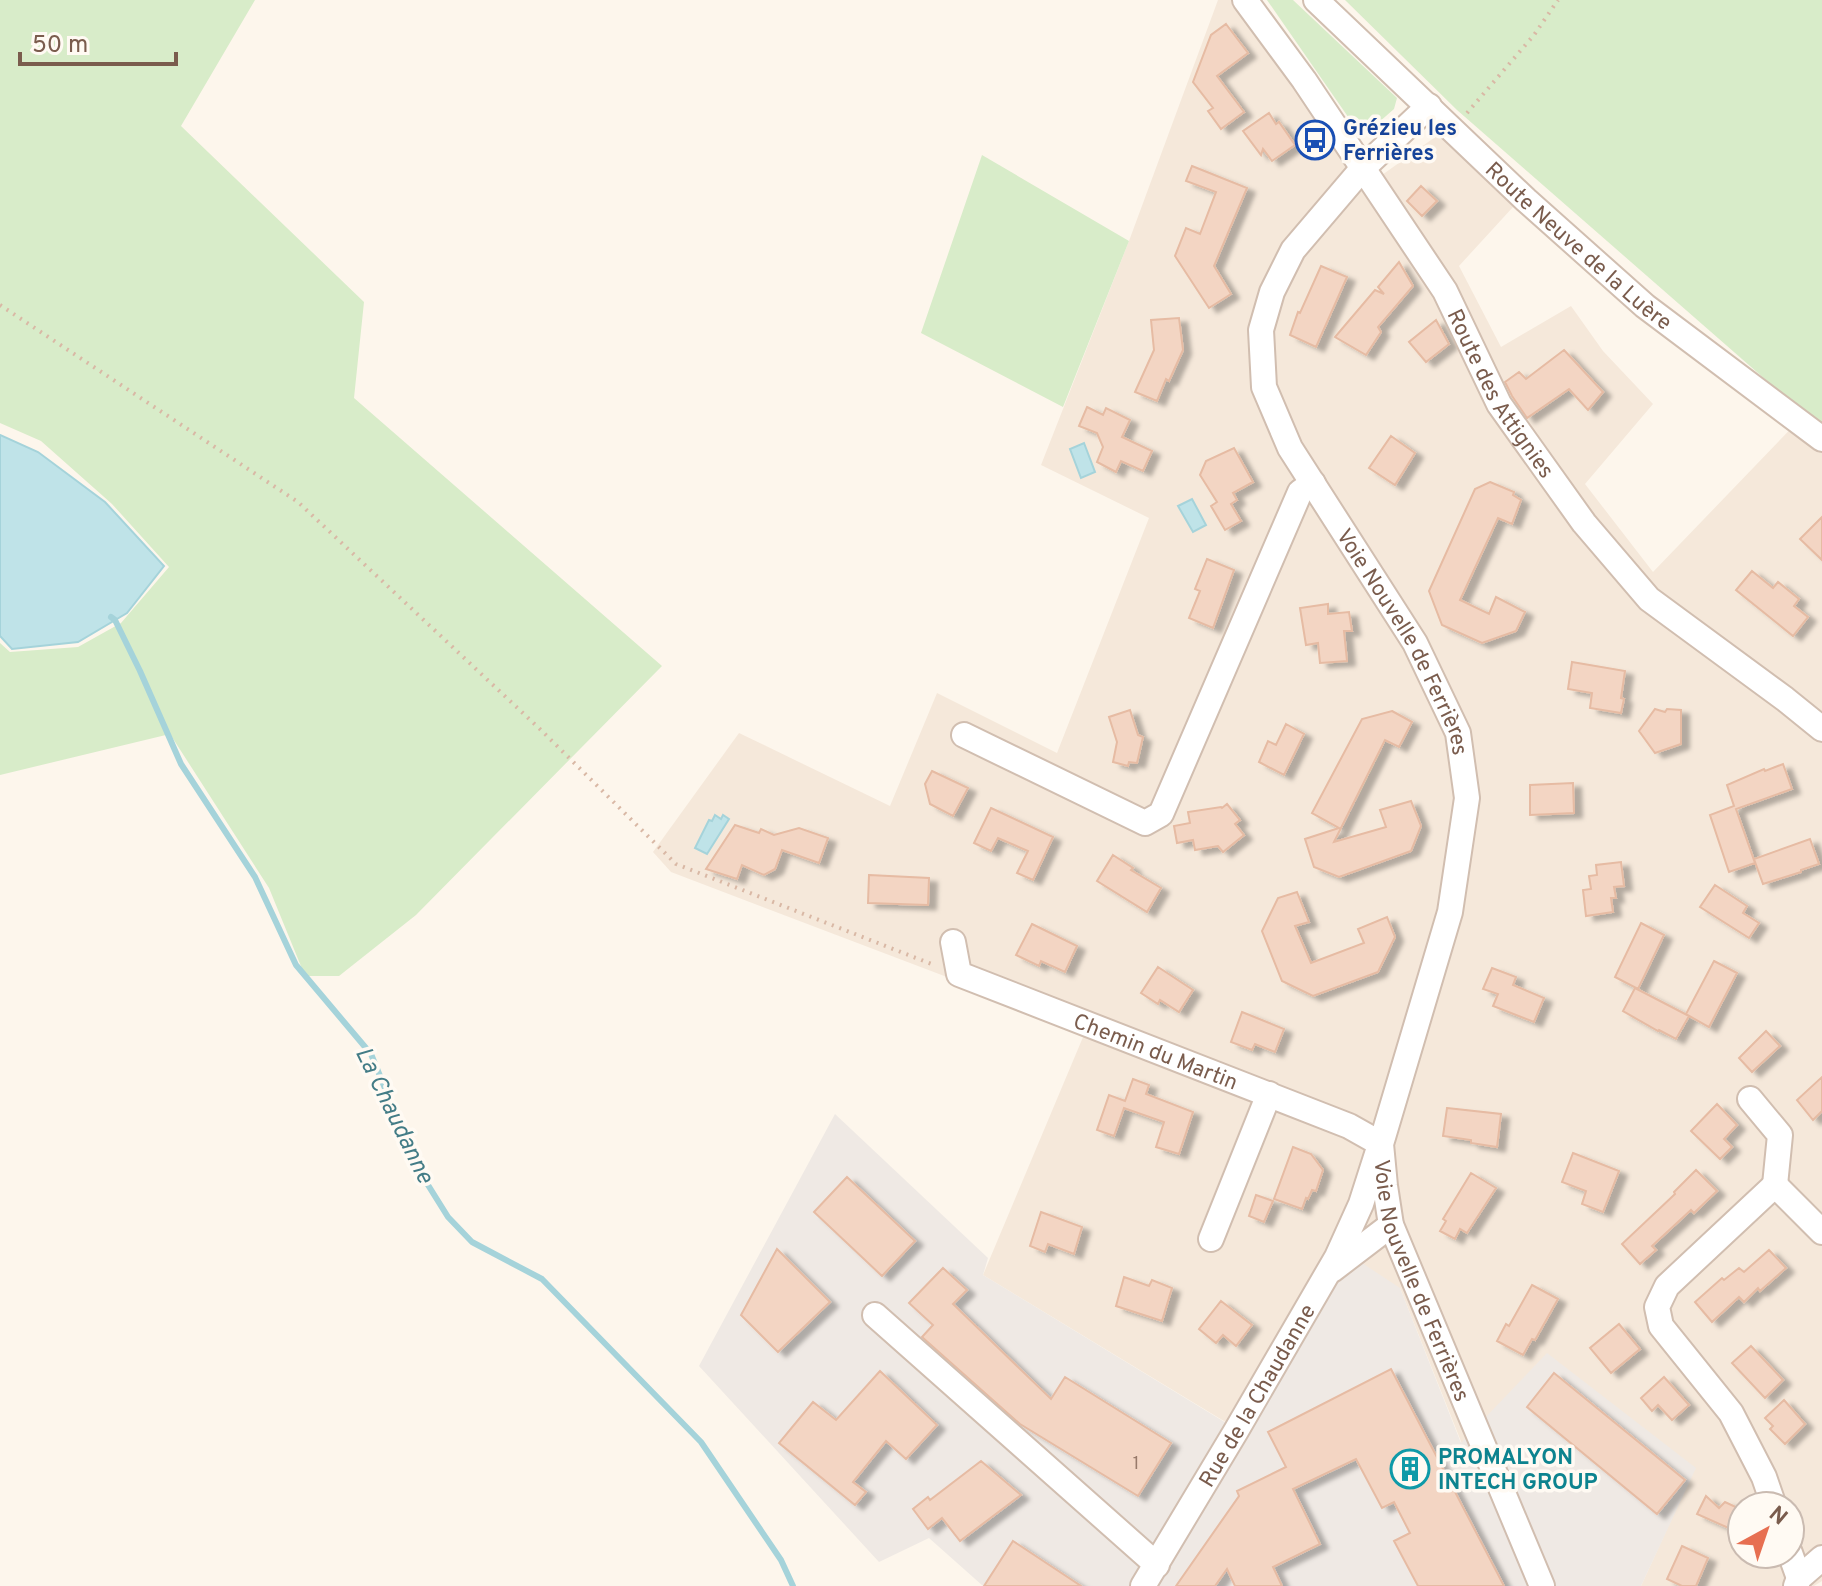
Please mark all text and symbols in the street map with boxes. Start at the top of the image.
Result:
scale bar [20,16,176,66]
text: 50 m [32,31,88,61]
place label: Grézieu les Ferrières [1343,116,1457,168]
bus stop icon: Grézieu les Ferrières [1294,119,1336,161]
street label: Route Neuve de la Luère [1479,157,1676,337]
street label: Route des Attignies [1440,305,1559,484]
street label: Voie Nouvelle de Ferrières [1329,525,1472,757]
street label: Chemin du Martin [1069,1009,1241,1097]
water label: La Chaudanne [347,1043,439,1190]
street label: Voie Nouvelle de Ferrières [1367,1159,1474,1406]
street label: Rue de la Chaudanne [1194,1300,1323,1493]
place label: PROMALYON INTECH GROUP [1438,1445,1598,1497]
building icon: PROMALYON INTECH GROUP [1389,1448,1431,1490]
house number: 1 [1133,1453,1139,1476]
north arrow [1726,1490,1806,1570]
text: N [1763,1501,1792,1532]

